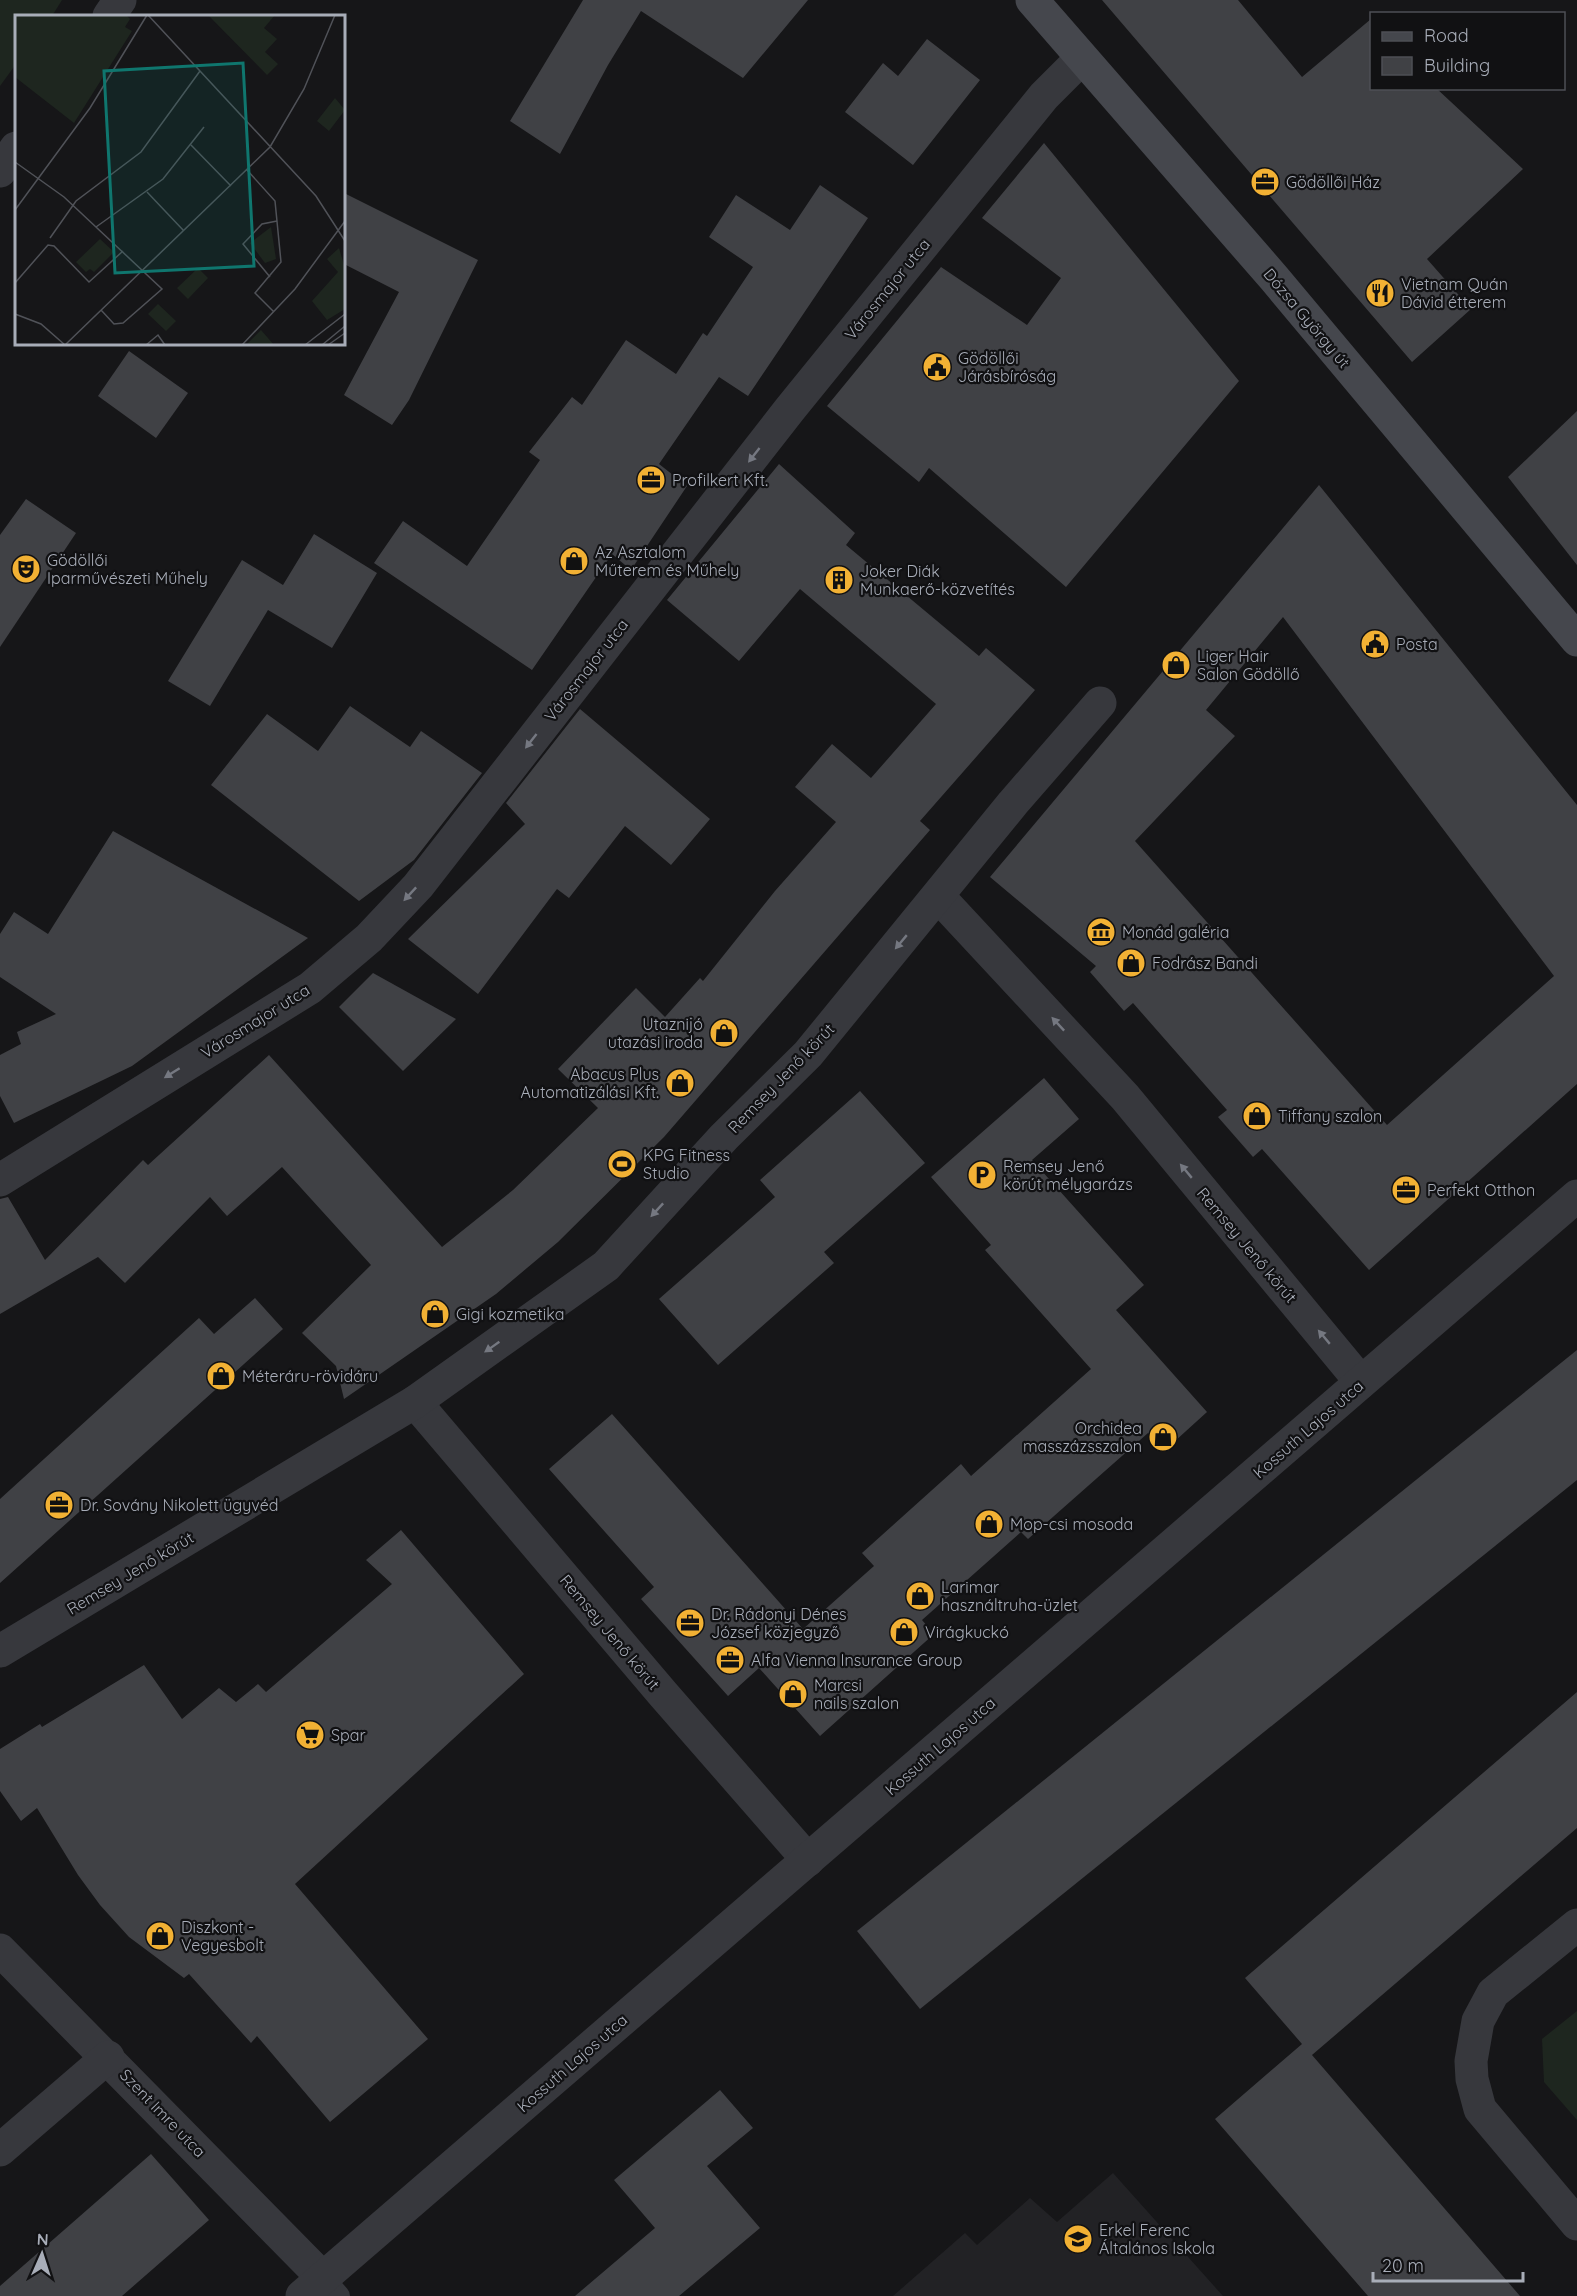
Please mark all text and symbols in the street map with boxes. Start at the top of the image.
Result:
legend [1370,12,1565,90]
inset map [15,15,345,345]
text: Road [1424,24,1469,47]
text: Building [1424,54,1490,77]
office icon: Gödöllői Ház [1249,166,1281,198]
place label: Gödöllői Ház [1286,172,1380,192]
street label: Városmajor utca [840,234,934,344]
street label: Dózsa György út [1259,264,1355,372]
place label: Vietnam Quán Dávid étterem [1401,274,1508,312]
restaurant icon: Vietnam Quán Dávid étterem [1364,277,1396,309]
place label: Gödöllői Járásbíróság [958,348,1056,386]
public building icon: Gödöllői Járásbíróság [921,351,953,383]
one-way arrow [749,447,761,462]
office icon: Profilkert Kft. [635,464,667,496]
place label: Profilkert Kft. [672,470,768,490]
place label: Az Asztalom Műterem és Műhely [595,542,739,580]
shop icon: Az Asztalom Műterem és Műhely [558,545,590,577]
place label: Gödöllői Iparművészeti Műhely [47,550,208,588]
theatre icon: Gödöllői Iparművészeti Műhely [10,553,42,585]
place label: Joker Diák Munkaerő-közvetítés [860,561,1015,599]
building icon: Joker Diák Munkaerő-közvetítés [823,564,855,596]
street label: Városmajor utca [540,615,632,725]
public building icon: Posta [1359,628,1391,660]
place label: Posta [1396,634,1438,654]
place label: Liger Hair Salon Gödöllő [1197,646,1300,684]
shop icon: Liger Hair Salon Gödöllő [1160,649,1192,681]
one-way arrow [525,733,537,748]
one-way arrow [404,886,417,901]
museum icon: Monád galéria [1085,916,1117,948]
place label: Monád galéria [1122,922,1229,942]
one-way arrow [895,934,908,949]
shop icon: Fodrász Bandi [1115,947,1147,979]
place label: Fodrász Bandi [1152,953,1258,973]
street label: Városmajor utca [197,980,313,1062]
place label: Utaznijó utazási iroda [608,1014,703,1052]
shop icon: Utaznijó utazási iroda [708,1017,740,1049]
one-way arrow [1052,1017,1065,1032]
street label: Remsey Jenő körút [724,1019,838,1137]
place label: Abacus Plus Automatizálási Kft. [521,1064,659,1102]
shop icon: Abacus Plus Automatizálási Kft. [664,1067,696,1099]
one-way arrow [164,1068,180,1079]
shop icon: Tiffany szalon [1241,1100,1273,1132]
place label: Tiffany szalon [1278,1106,1382,1126]
place label: KPG Fitness Studio [643,1145,730,1183]
sports icon: KPG Fitness Studio [606,1148,638,1180]
place label: Remsey Jenő körút mélygarázs [1003,1156,1133,1194]
parking icon: Remsey Jenő körút mélygarázs [966,1159,998,1191]
one-way arrow [1180,1164,1193,1179]
office icon: Perfekt Otthon [1390,1174,1422,1206]
place label: Perfekt Otthon [1427,1180,1535,1200]
street label: Remsey Jenő körút [1193,1183,1301,1307]
one-way arrow [651,1202,664,1217]
shop icon: Gigi kozmetika [419,1298,451,1330]
place label: Gigi kozmetika [456,1304,564,1324]
one-way arrow [1317,1329,1330,1345]
one-way arrow [484,1341,500,1353]
shop icon: Méteráru-rövidáru [205,1360,237,1392]
place label: Méteráru-rövidáru [242,1366,378,1386]
street label: Kossuth Lajos utca [1249,1376,1367,1482]
place label: Orchidea masszázsszalon [1023,1418,1142,1456]
shop icon: Orchidea masszázsszalon [1147,1421,1179,1453]
office icon: Dr. Sovány Nikolett ügyvéd [43,1489,75,1521]
place label: Dr. Sovány Nikolett ügyvéd [80,1495,278,1515]
shop icon: Mop-csi mosoda [973,1508,1005,1540]
place label: Mop-csi mosoda [1010,1514,1133,1534]
street label: Remsey Jenő körút [63,1527,197,1619]
street label: Remsey Jenő körút [556,1570,664,1694]
place label: Larimar használtruha-üzlet [941,1577,1078,1615]
shop icon: Larimar használtruha-üzlet [904,1580,936,1612]
place label: Dr. Rádonyi Dénes József közjegyző [711,1604,847,1642]
office icon: Dr. Rádonyi Dénes József közjegyző [674,1607,706,1639]
shop icon: Virágkuckó [888,1616,920,1648]
place label: Virágkuckó [925,1622,1009,1642]
office icon: Alfa Vienna Insurance Group [714,1644,746,1676]
place label: Alfa Vienna Insurance Group [751,1650,962,1670]
place label: Marcsi nails szalon [814,1675,899,1713]
shop icon: Marcsi nails szalon [777,1678,809,1710]
street label: Kossuth Lajos utca [881,1693,999,1799]
supermarket icon: Spar [294,1719,326,1751]
place label: Spar [331,1725,366,1745]
place label: Diszkont - Vegyesbolt [181,1917,264,1955]
shop icon: Diszkont - Vegyesbolt [144,1920,176,1952]
street label: Kossuth Lajos utca [513,2010,631,2116]
street label: Szent Imre utca [116,2065,210,2161]
place label: Erkel Ferenc Általános Iskola [1099,2220,1215,2258]
school or university icon: Erkel Ferenc Általános Iskola [1062,2223,1094,2255]
north arrow [12,2224,72,2284]
text: N [36,2229,49,2249]
scale bar [1373,2245,1523,2283]
text: 20 m [1382,2254,1424,2277]

